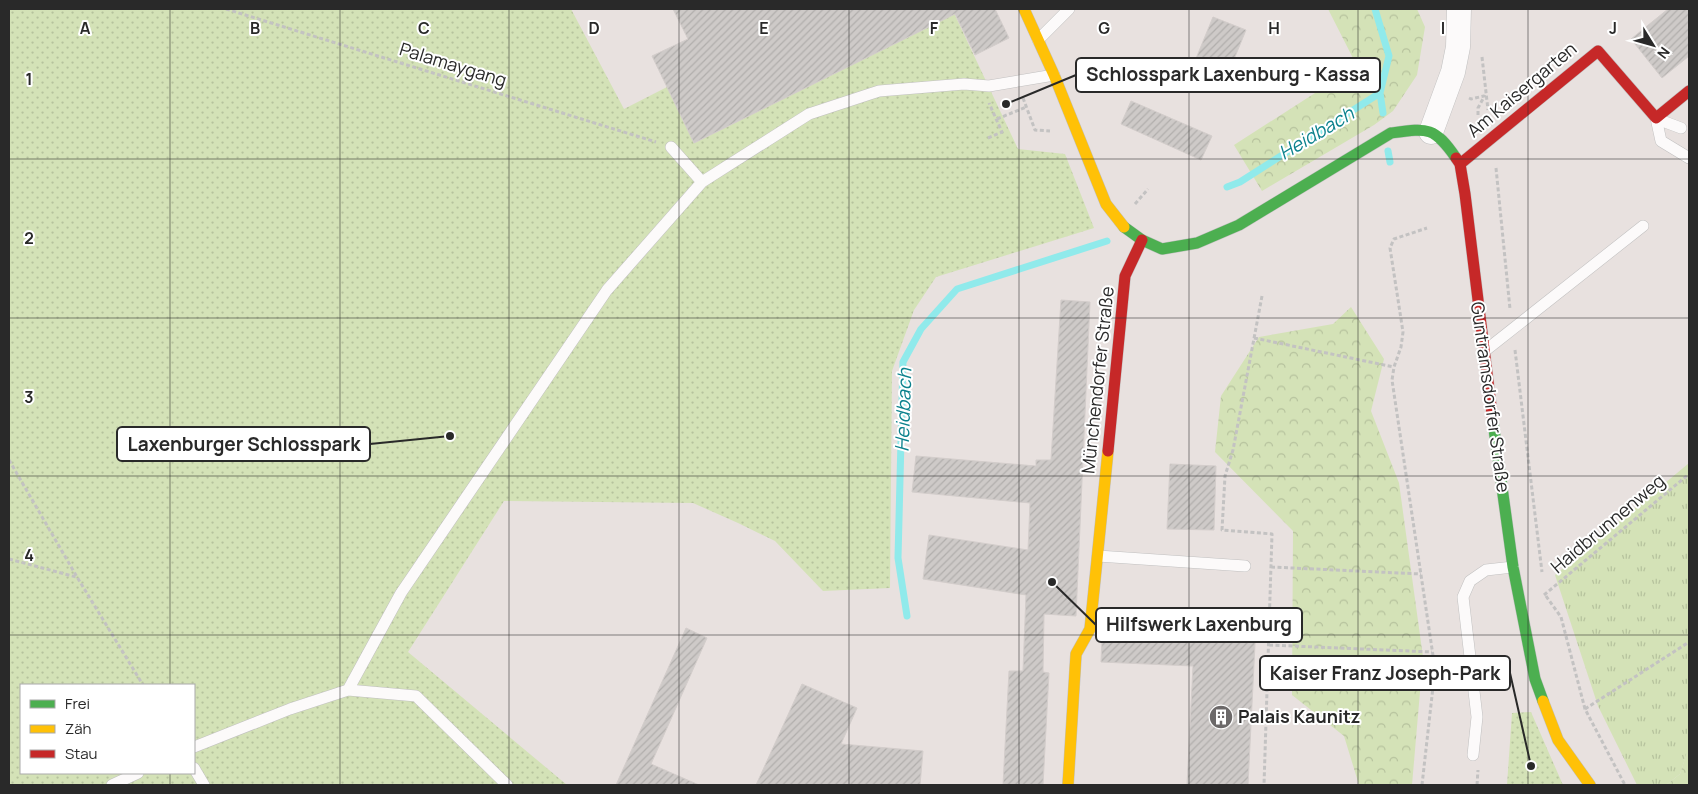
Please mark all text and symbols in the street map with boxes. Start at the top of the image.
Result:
text: A [80,17,91,39]
text: B [250,17,260,39]
text: C [418,17,430,39]
text: D [588,17,600,39]
text: E [759,17,769,39]
text: F [930,17,939,39]
text: G [1098,17,1110,39]
text: H [1268,17,1280,39]
text: I [1441,17,1445,39]
text: J [1609,17,1617,39]
north arrow [1628,20,1678,70]
street label: Palamaygang [397,36,510,92]
street label: Am Kaisergarten [1461,36,1581,142]
text: N [1653,43,1674,63]
callout: Schlosspark Laxenburg - Kassa [1076,58,1380,92]
text: Schlosspark Laxenburg - Kassa [1086,61,1370,87]
text: 1 [25,68,33,90]
water label: Heidbach [1274,100,1359,166]
text: 2 [24,227,34,249]
street label: Münchendorfer Straße [1075,285,1119,475]
street label: Guntramsdorfer Straße [1466,300,1516,494]
water label: Heidbach [889,367,917,452]
text: 3 [24,386,34,408]
callout: Laxenburger Schlosspark [117,427,370,461]
text: Laxenburger Schlosspark [128,431,361,457]
street label: Haidbrunnenweg [1545,468,1669,578]
text: 4 [24,544,34,566]
callout: Hilfswerk Laxenburg [1096,608,1302,642]
text: Hilfswerk Laxenburg [1106,611,1292,637]
callout: Kaiser Franz Joseph-Park [1260,656,1510,690]
text: Kaiser Franz Joseph-Park [1270,660,1501,686]
legend [20,684,195,774]
text: Frei [65,693,90,714]
building icon: Palais Kaunitz [1208,704,1234,730]
place label: Palais Kaunitz [1238,704,1360,728]
text: Zäh [65,718,92,739]
text: Stau [65,743,98,764]

